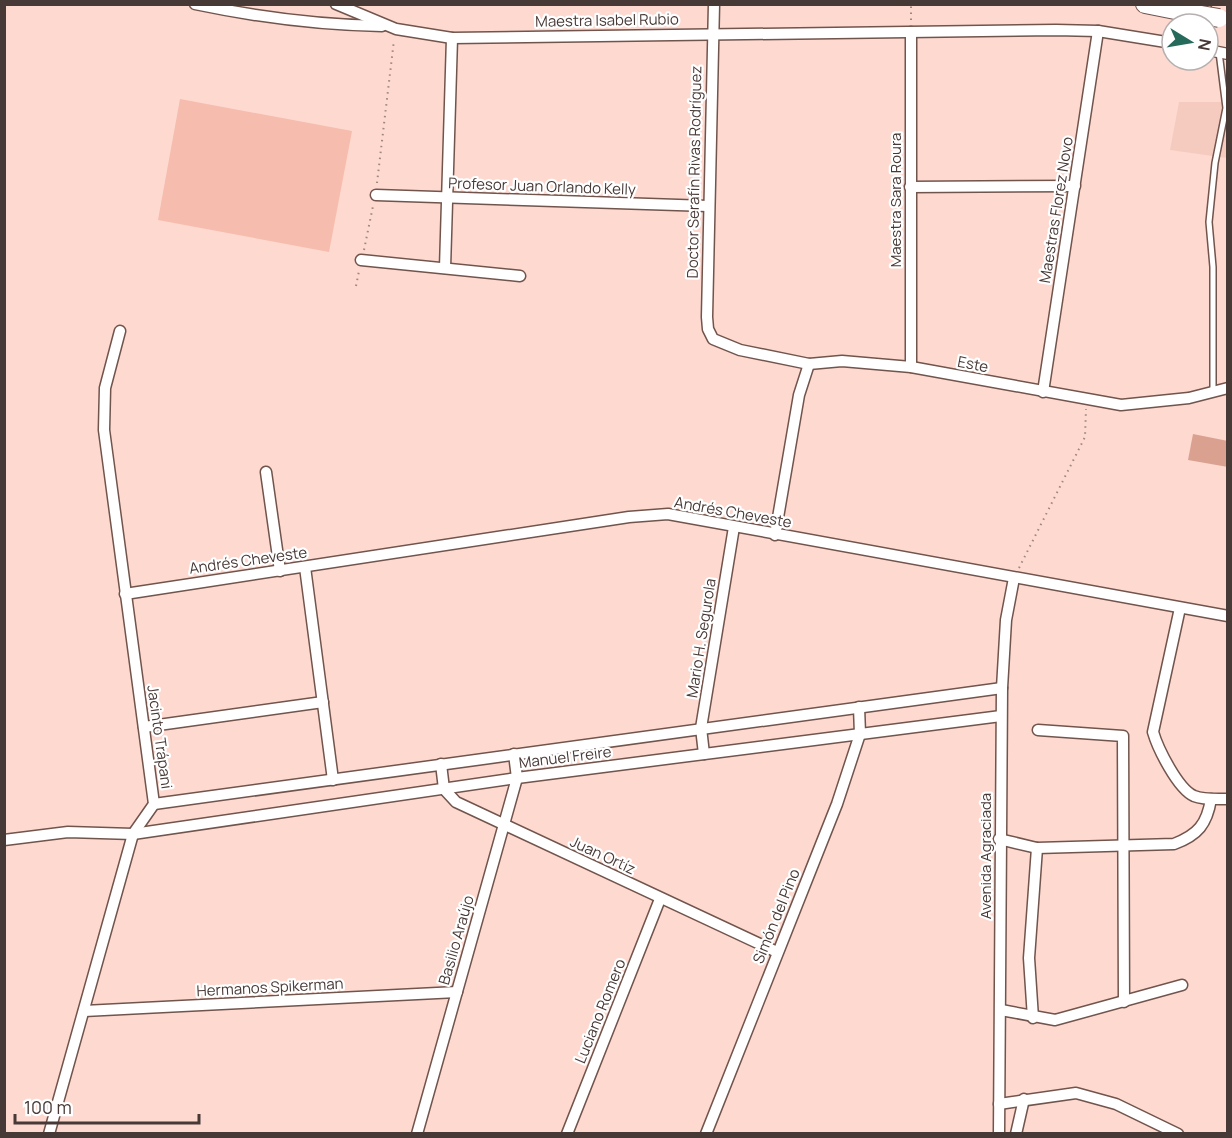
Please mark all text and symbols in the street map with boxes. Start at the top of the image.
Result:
street label: Maestra Isabel Rubio [535,8,679,32]
north arrow [1160,12,1220,72]
text: N [1193,37,1217,53]
street label: Doctor Serafín Rivas Rodríguez [682,65,706,278]
street label: Maestra Sara Roura [885,133,906,267]
street label: Maestras Florez Novo [1034,135,1078,285]
street label: Profesor Juan Orlando Kelly [448,172,636,200]
street label: Este [956,351,990,377]
street label: Andrés Cheveste [673,491,794,533]
street label: Andrés Cheveste [188,541,309,579]
street label: Mario H. Segurola [681,577,721,699]
street label: Jacinto Trápani [142,684,178,790]
street label: Manuel Freire [517,741,613,773]
street label: Avenida Agraciada [975,793,996,919]
street label: Juan Ortíz [567,831,639,879]
street label: Simón del Pino [747,865,805,967]
street label: Basilio Araújo [433,893,479,987]
street label: Luciano Romero [569,955,631,1066]
street label: Hermanos Spikerman [196,973,344,1001]
scale bar [15,1087,200,1125]
text: 100 m [24,1095,72,1119]

